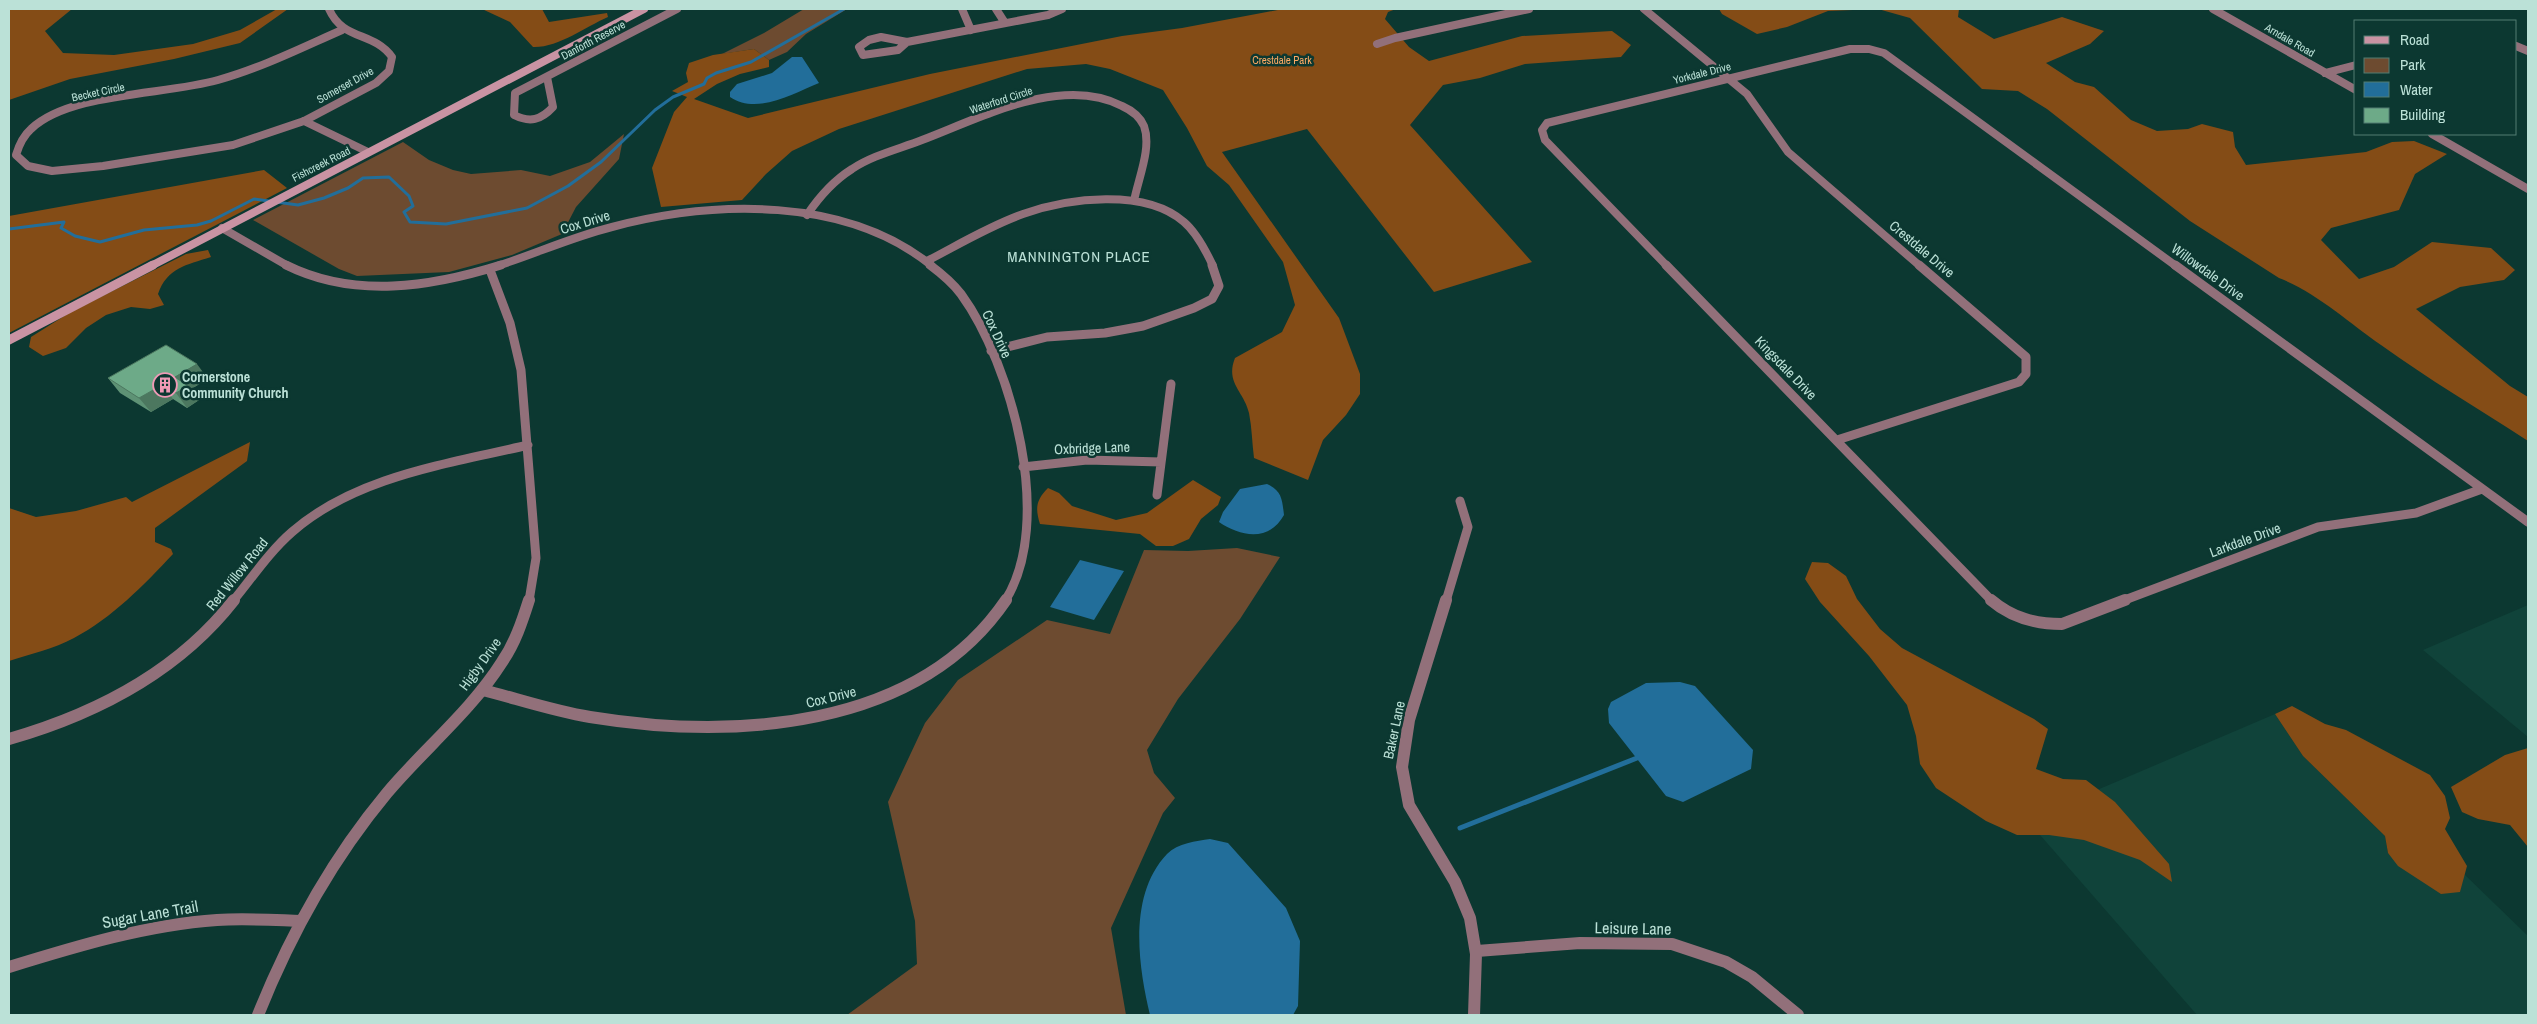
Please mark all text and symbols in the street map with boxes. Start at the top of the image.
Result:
street label: Danforth Reserve [559,17,627,63]
street label: Arndale Road [2262,20,2317,60]
legend [2354,20,2517,135]
text: Road [2400,29,2429,50]
park label: Crestdale Park [1252,53,1312,67]
text: Park [2400,54,2426,75]
street label: Yorkdale Drive [1672,59,1732,87]
street label: Somerset Drive [314,64,376,106]
text: Water [2400,79,2432,100]
street label: Becket Circle [70,80,126,104]
street label: Waterford Circle [968,83,1034,117]
text: Building [2400,104,2445,125]
street label: Fishcreek Road [289,143,353,185]
street label: Cox Drive [558,206,612,238]
street label: Crestdale Drive [1886,216,1958,282]
street label: Willowdale Drive [2168,239,2248,305]
district label: MANNINGTON PLACE [1007,246,1151,267]
street label: Cox Drive [978,307,1016,361]
street label: Kingsdale Drive [1751,332,1821,404]
place label: Cornerstone Community Church [182,368,289,402]
building icon: Cornerstone Community Church [152,372,178,398]
street label: Oxbridge Lane [1054,438,1130,458]
street label: Larkdale Drive [2207,519,2283,561]
street label: Red Willow Road [202,534,272,614]
street label: Higby Drive [455,634,505,694]
street label: Cox Drive [804,682,858,712]
street label: Baker Lane [1379,699,1409,761]
street label: Sugar Lane Trail [100,895,200,933]
street label: Leisure Lane [1595,916,1671,940]

